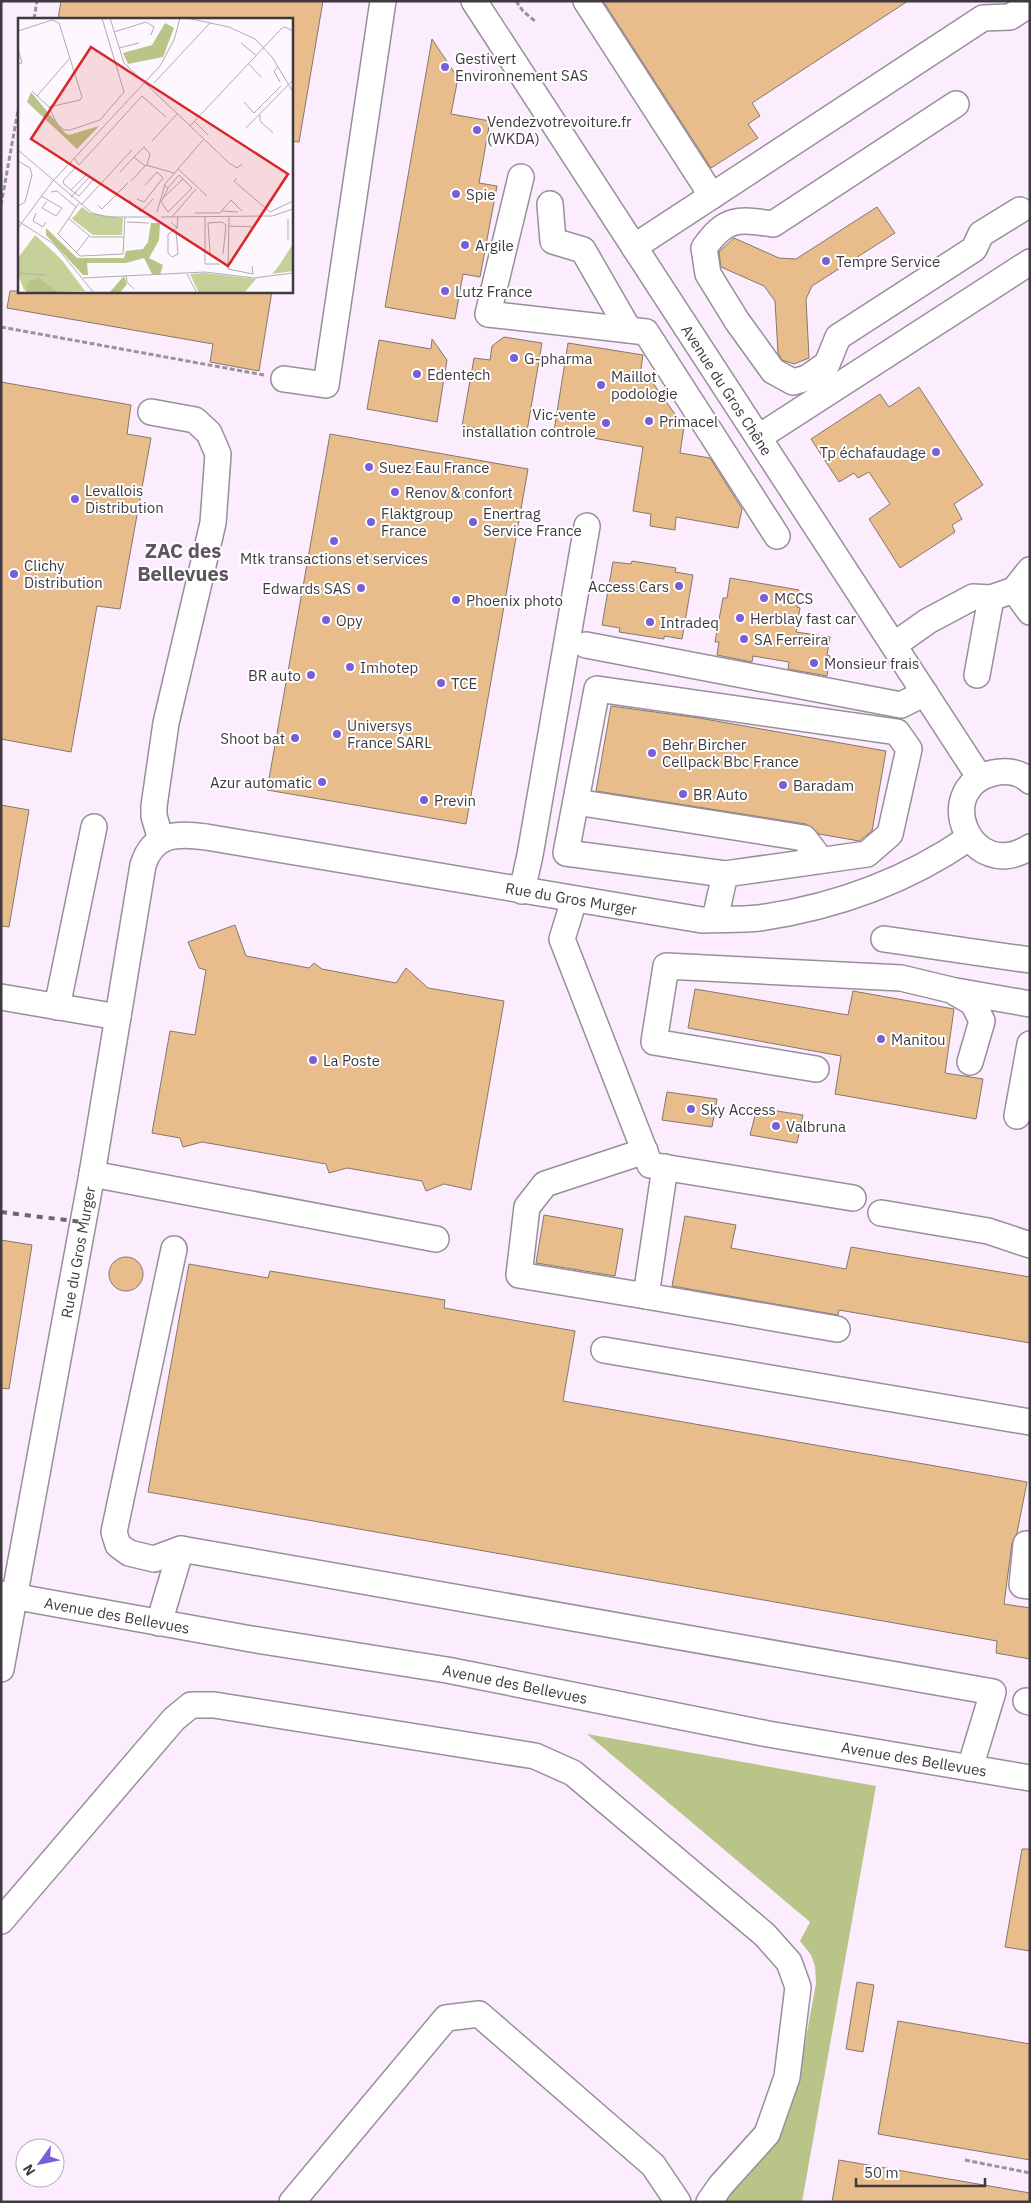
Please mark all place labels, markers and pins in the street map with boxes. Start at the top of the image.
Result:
place label: Gestivert Environnement SAS [455,49,588,85]
marker: Gestivert Environnement SAS [439,61,451,73]
place label: Vendezvotrevoiture.fr (WKDA) [487,112,632,148]
marker: Vendezvotrevoiture.fr (WKDA) [471,124,483,136]
place label: Spie [466,185,495,204]
marker: Spie [450,188,462,200]
place label: Argile [475,236,514,255]
marker: Argile [459,239,471,251]
place label: Tempre Service [836,252,940,271]
marker: Tempre Service [820,255,832,267]
place label: Lutz France [455,282,532,301]
marker: Lutz France [439,285,451,297]
place label: G-pharma [524,349,592,368]
marker: G-pharma [508,352,520,364]
place label: Edentech [427,365,491,384]
place label: Maillot podologie [611,367,678,403]
marker: Edentech [411,368,423,380]
marker: Maillot podologie [595,379,607,391]
place label: Vic-vente installation controle [462,405,596,441]
place label: Primacel [659,412,718,431]
marker: Primacel [643,415,655,427]
marker: Vic-vente installation controle [600,417,612,429]
place label: Tp échafaudage [819,443,926,462]
marker: Tp échafaudage [930,446,942,458]
place label: Suez Eau France [379,458,489,477]
marker: Suez Eau France [363,461,375,473]
place label: Levallois Distribution [85,481,164,517]
place label: Renov & confort [405,483,513,502]
marker: Renov & confort [389,486,401,498]
marker: Levallois Distribution [69,493,81,505]
place label: Flaktgroup France [381,504,453,540]
place label: Enertrag Service France [483,504,582,540]
marker: Flaktgroup France [365,516,377,528]
marker: Enertrag Service France [467,516,479,528]
marker: Mtk transactions et services [328,535,340,547]
place label: Mtk transactions et services [240,549,428,568]
place label: Clichy Distribution [24,556,103,592]
marker: Clichy Distribution [8,568,20,580]
place label: Access Cars [588,577,669,596]
place label: Edwards SAS [262,579,351,598]
marker: Access Cars [673,580,685,592]
marker: Edwards SAS [355,582,367,594]
place label: MCCS [774,589,813,608]
place label: Phoenix photo [466,591,563,610]
marker: MCCS [758,592,770,604]
marker: Phoenix photo [450,594,462,606]
place label: Herblay fast car [750,609,857,628]
place label: Opy [336,611,363,630]
marker: Herblay fast car [734,612,746,624]
place label: Intradeq [660,613,719,632]
marker: Opy [320,614,332,626]
marker: Intradeq [644,616,656,628]
place label: SA Ferreira [754,630,829,649]
marker: SA Ferreira [738,633,750,645]
place label: Monsieur frais [824,654,919,673]
marker: Monsieur frais [808,657,820,669]
place label: Imhotep [360,658,418,677]
marker: Imhotep [344,661,356,673]
place label: BR auto [248,666,301,685]
marker: BR auto [305,669,317,681]
place label: TCE [451,674,477,693]
marker: TCE [435,677,447,689]
place label: Universys France SARL [347,716,432,752]
marker: Universys France SARL [331,728,343,740]
place label: Shoot bat [220,729,285,748]
marker: Shoot bat [289,732,301,744]
place label: Behr Bircher Cellpack Bbc France [662,735,799,771]
marker: Behr Bircher Cellpack Bbc France [646,747,658,759]
place label: Azur automatic [210,773,312,792]
marker: Azur automatic [316,776,328,788]
place label: Baradam [793,776,854,795]
marker: Baradam [777,779,789,791]
place label: BR Auto [693,785,748,804]
marker: BR Auto [677,788,689,800]
place label: Previn [434,791,476,810]
marker: Previn [418,794,430,806]
place label: Manitou [891,1030,946,1049]
marker: Manitou [875,1033,887,1045]
place label: La Poste [323,1051,380,1070]
marker: La Poste [307,1054,319,1066]
place label: Sky Access [701,1100,776,1119]
marker: Sky Access [685,1103,697,1115]
place label: Valbruna [786,1117,846,1136]
marker: Valbruna [770,1120,782,1132]

